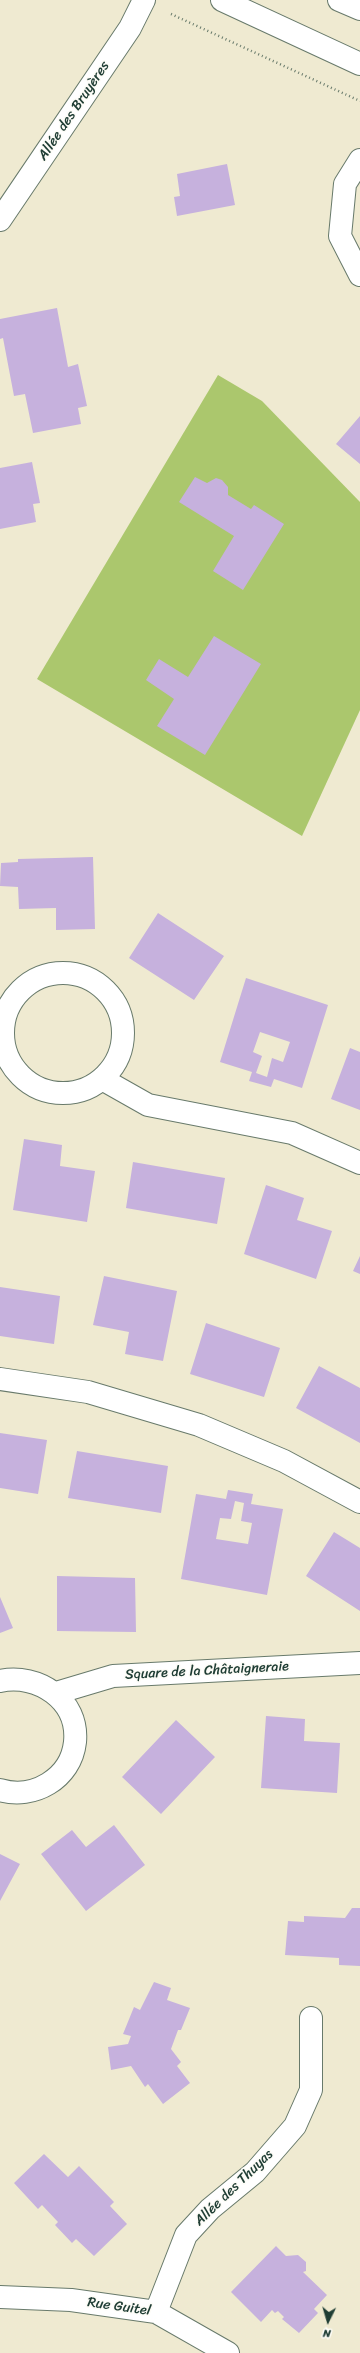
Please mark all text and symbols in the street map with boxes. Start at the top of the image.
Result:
street label: Allée des Bruyères [35,58,113,164]
street label: Square de la Châtaigneraie [125,1658,289,1684]
street label: Allée des Thuyas [191,2146,277,2230]
street label: Rue Guitel [86,2294,152,2320]
north arrow [308,2301,348,2341]
text: N [322,2324,332,2343]

